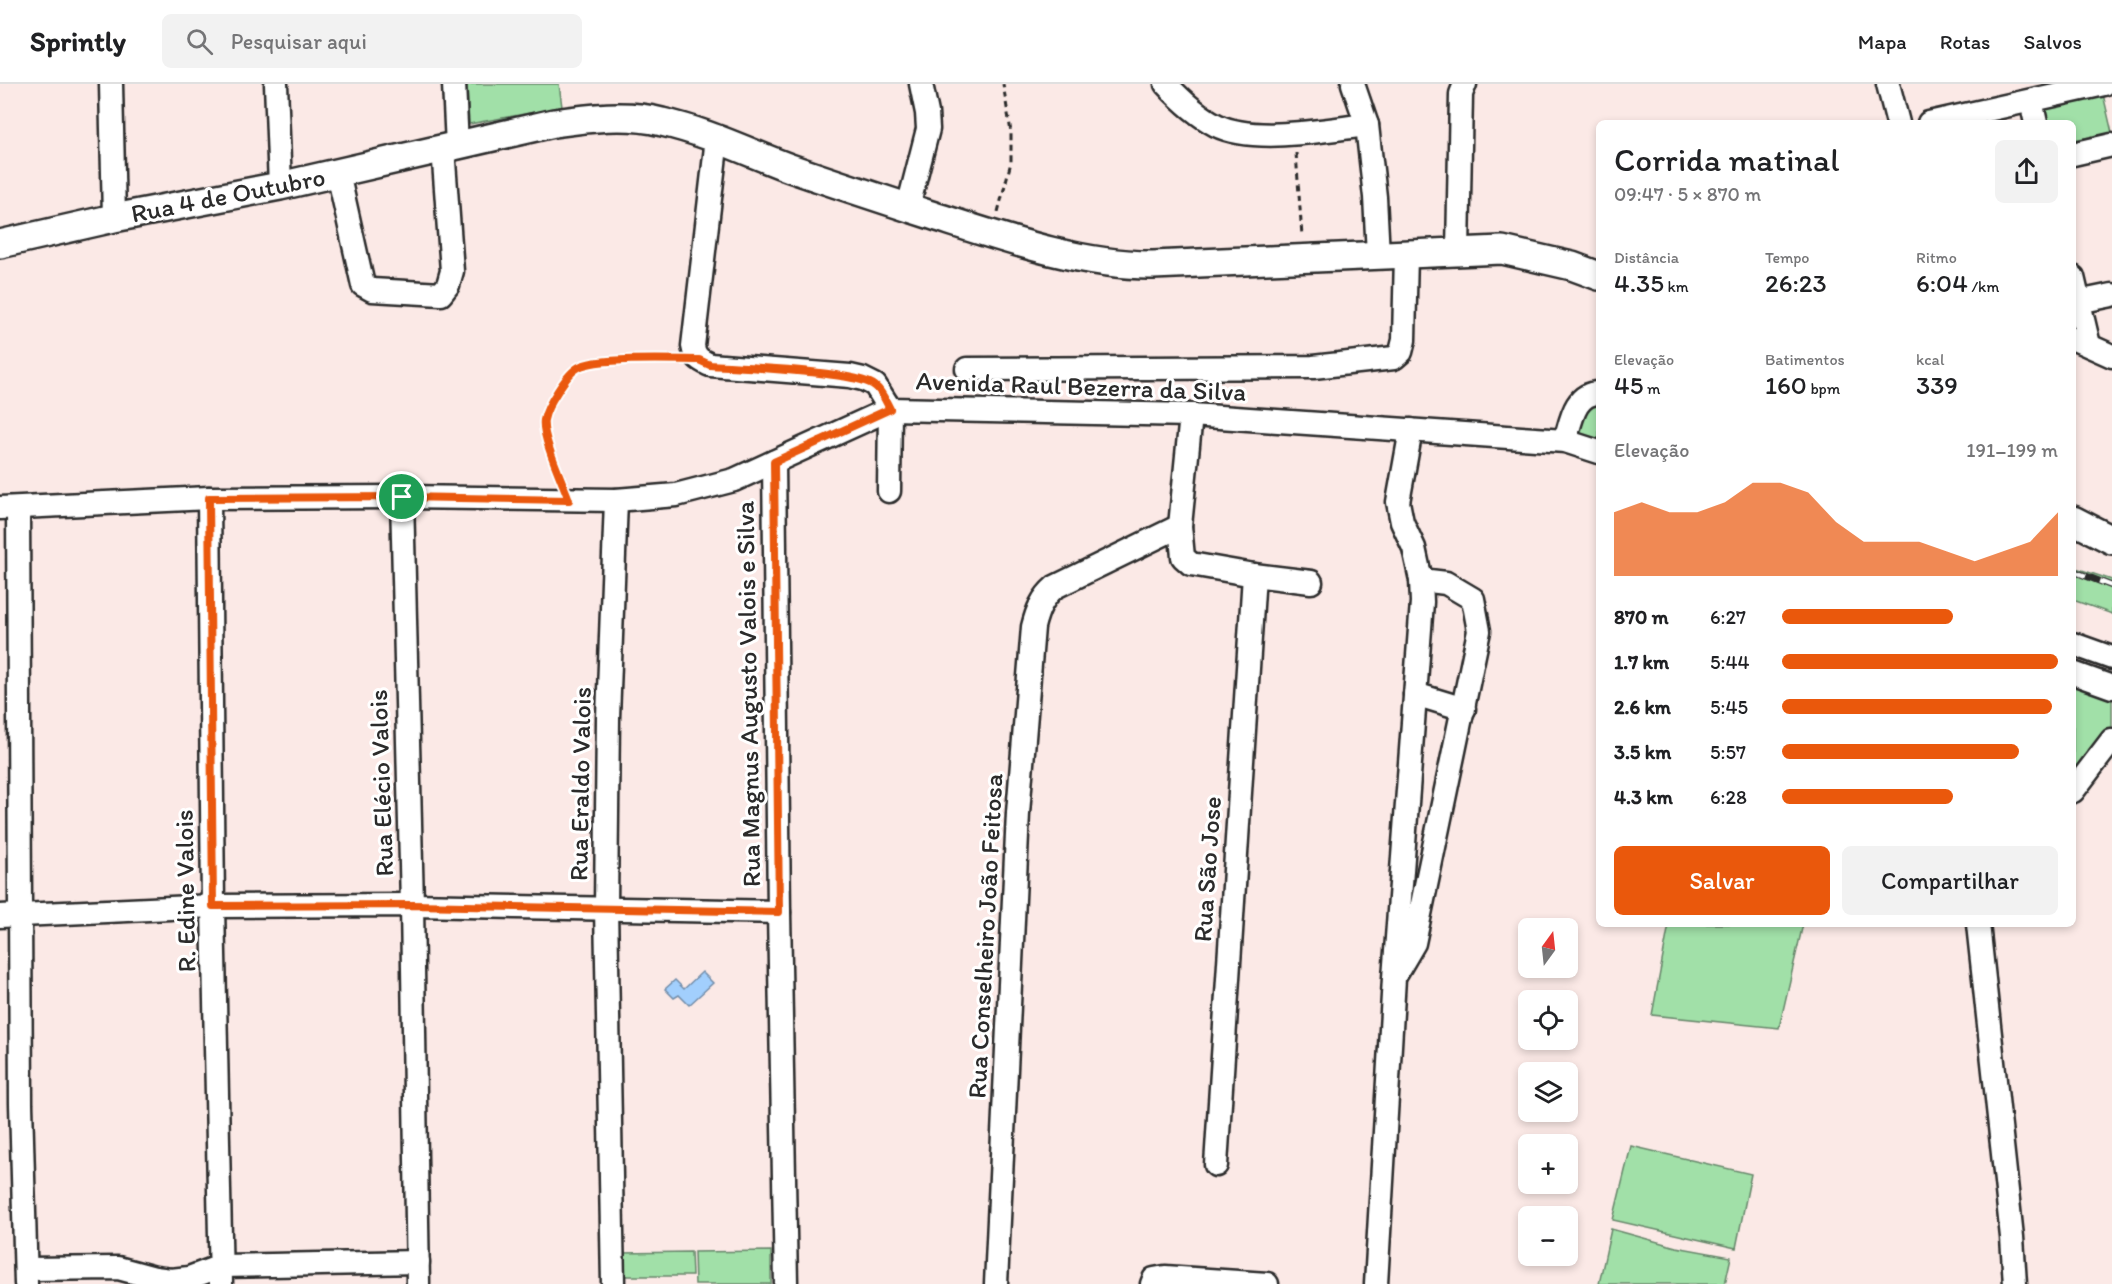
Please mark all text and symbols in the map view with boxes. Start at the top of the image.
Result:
search box [162,14,582,68]
text: Sprintly [30,24,126,58]
icon: search [183,25,216,58]
text: Pesquisar aqui [231,28,367,55]
text: Mapa [1858,29,1907,54]
text: Rotas [1940,29,1990,54]
text: Salvos [2023,29,2082,54]
text: Corrida matinal [1614,140,1840,179]
button: share [1995,140,2058,203]
street label: Rua 4 de Outubro [128,160,328,230]
text: 09:47 · 5 × 870 m [1614,182,1761,206]
text: Distância [1614,248,1679,267]
text: Tempo [1765,248,1810,267]
text: Ritmo [1916,248,1957,267]
text: 4.35 [1614,267,1664,299]
text: 26:23 [1765,267,1827,299]
text: 6:04 [1916,267,1968,299]
text: km [1664,277,1689,296]
text: /km [1968,277,1999,296]
text: Elevação [1614,350,1674,369]
text: Batimentos [1765,350,1845,369]
text: kcal [1916,350,1944,369]
street label: Avenida Raul Bezerra da Silva [915,364,1247,408]
text: 45 [1614,369,1643,401]
text: 160 [1765,369,1807,401]
text: 339 [1916,369,1958,401]
text: m [1643,379,1660,398]
text: bpm [1807,379,1840,398]
text: Elevação [1614,438,1689,462]
text: 191–199 m [1966,438,2058,462]
pin [376,471,427,522]
icon: arrive [385,480,418,513]
street label: Rua Magnus Augusto Valois e Silva [729,500,767,887]
text: 870 m [1614,605,1669,629]
text: 6:27 [1710,605,1746,629]
text: 1.7 km [1614,650,1669,674]
text: 5:44 [1710,650,1749,674]
street label: Rua Eraldo Valois [562,687,598,881]
street label: Rua Elécio Valois [362,689,400,877]
text: 2.6 km [1614,695,1671,719]
text: 5:45 [1710,695,1748,719]
text: 3.5 km [1614,740,1671,764]
text: 5:57 [1710,740,1746,764]
street label: Rua Conselheiro João Feitosa [960,772,1010,1099]
text: 4.3 km [1614,785,1673,809]
text: 6:28 [1710,785,1747,809]
street label: Rua São Jose [1186,795,1228,943]
street label: R. Edine Valois [168,809,202,973]
button: Salvar [1614,846,1830,915]
button: Compartilhar [1842,846,2058,915]
north arrow [1518,918,1578,978]
map controls [1518,918,1578,1266]
button: locate [1518,990,1578,1050]
button: layers [1518,1062,1578,1122]
button: + [1518,1134,1578,1194]
button: − [1518,1206,1578,1266]

